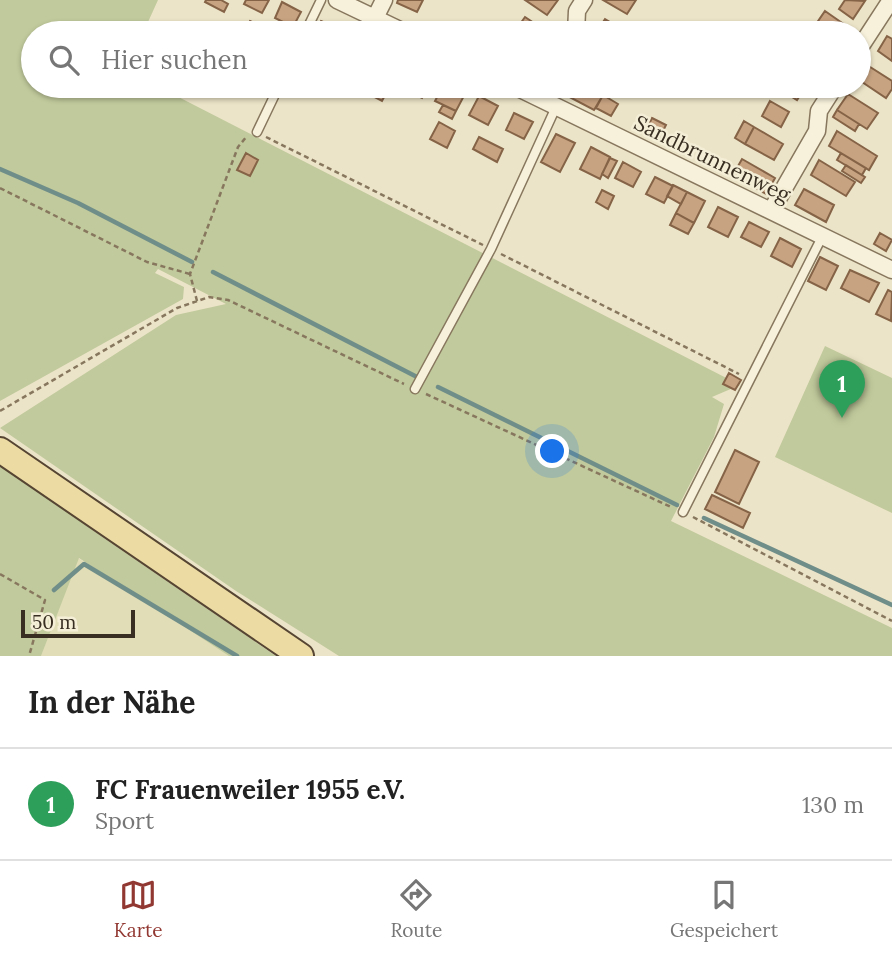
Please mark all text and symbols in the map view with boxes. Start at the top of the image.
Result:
search box [21,21,871,98]
icon: search [45,41,83,79]
text: Hier suchen [101,43,247,76]
street label: Sandbrunnenweg [630,109,795,208]
pin: 1 [819,360,865,418]
your location [535,434,569,468]
scale bar [21,607,135,639]
text: 50 m [32,610,76,634]
text: In der Nähe [28,683,196,721]
text: FC Frauenweiler 1955 e.V. [95,773,405,806]
text: 1 [46,790,56,819]
text: 130 m [802,790,864,819]
text: Sport [95,806,154,835]
tab: Karte [114,876,163,942]
tab: Route [390,876,442,942]
tab: Gespeichert [670,876,778,942]

